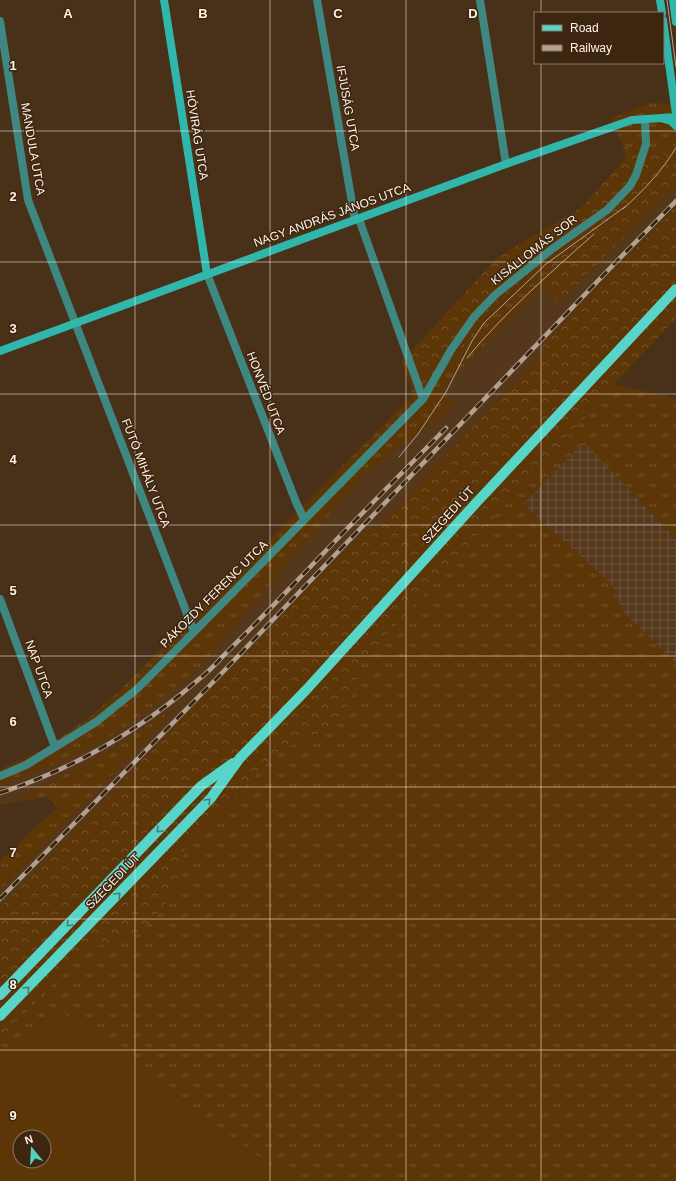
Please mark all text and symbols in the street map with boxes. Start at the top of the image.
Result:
text: A [63,6,73,21]
text: B [198,6,208,21]
text: C [333,6,343,21]
text: D [468,6,478,21]
legend [534,12,664,64]
text: Road [570,21,599,35]
text: Railway [570,41,612,55]
text: 1 [9,58,17,73]
street label: IFJÚSÁG UTCA [334,64,363,152]
street label: HÓVIRÁG UTCA [183,89,212,181]
street label: MANDULA UTCA [18,101,48,197]
street label: NAGY ANDRÁS JÁNOS UTCA [251,179,412,250]
text: 2 [9,189,17,204]
street label: KISÁLLOMÁS SOR [488,211,580,288]
text: 3 [9,321,17,336]
street label: HONVÉD UTCA [244,349,289,436]
street label: FUTÓ MIHÁLY UTCA [119,416,174,529]
text: 4 [9,452,17,467]
street label: SZEGEDI ÚT [418,482,478,546]
street label: PÁKOZDY FERENC UTCA [157,537,271,651]
text: 5 [9,583,17,598]
street label: NAP UTCA [22,638,56,700]
text: 6 [9,714,17,729]
one-way arrow [203,798,210,806]
one-way arrow [156,825,163,833]
text: 7 [9,845,17,860]
street label: SZEGEDI ÚT [82,849,144,912]
one-way arrow [113,892,120,900]
one-way arrow [66,919,73,927]
text: 8 [9,977,17,992]
one-way arrow [22,986,30,994]
text: 9 [9,1108,17,1123]
north arrow [12,1129,52,1169]
text: N [23,1133,35,1146]

